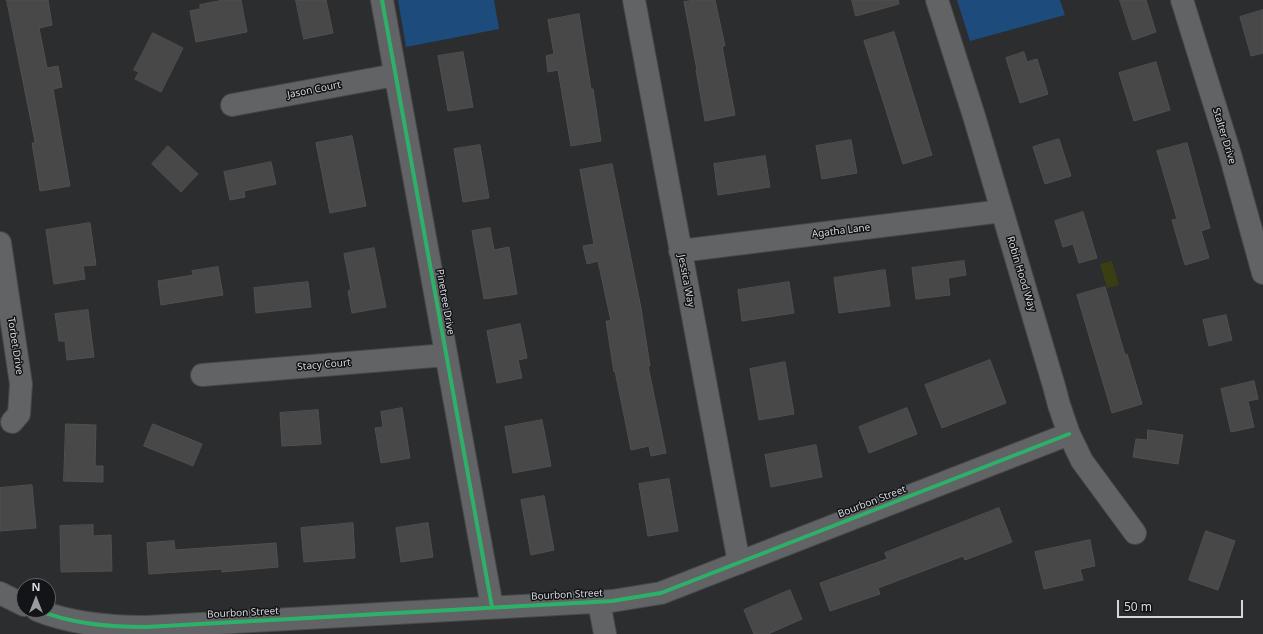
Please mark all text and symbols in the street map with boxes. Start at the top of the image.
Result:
street label: Jason Court [286,79,342,101]
street label: Stalter Drive [1210,107,1238,165]
street label: Agatha Lane [811,221,871,241]
street label: Robin Hood Way [1004,235,1038,313]
street label: Jessica Way [675,254,697,308]
street label: Pinetree Drive [433,268,457,336]
street label: Torbet Drive [5,317,25,375]
street label: Stacy Court [297,357,351,373]
street label: Bourbon Street [836,484,908,520]
north arrow [16,578,56,618]
text: N [32,579,40,594]
street label: Bourbon Street [531,587,603,603]
scale bar [1119,592,1245,618]
text: 50 m [1124,598,1152,615]
street label: Bourbon Street [207,605,279,621]

